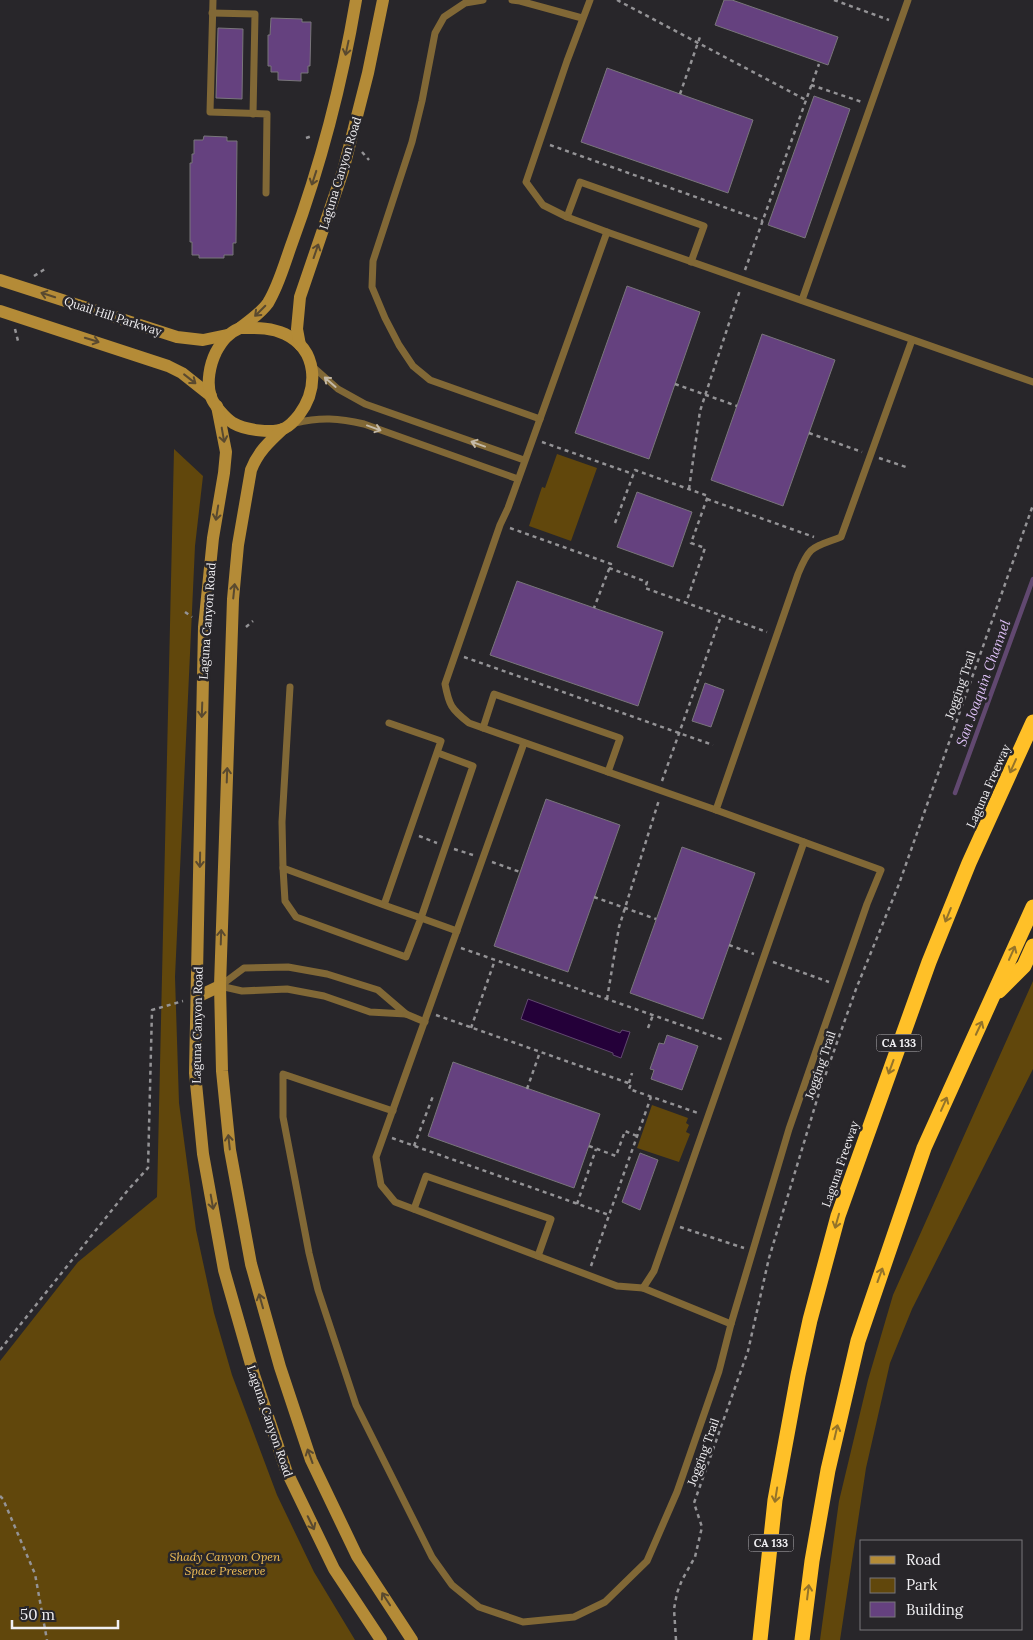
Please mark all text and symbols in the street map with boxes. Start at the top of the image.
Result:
one-way arrow [342,40,351,56]
street label: Laguna Canyon Road [316,115,364,231]
one-way arrow [309,170,319,186]
one-way arrow [311,243,321,259]
one-way arrow [40,290,56,300]
street label: Quail Hill Parkway [62,293,164,339]
one-way arrow [255,304,267,316]
one-way arrow [83,336,99,346]
one-way arrow [183,374,196,385]
one-way arrow [323,376,336,387]
one-way arrow [366,424,381,433]
one-way arrow [219,427,229,443]
one-way arrow [471,439,487,448]
one-way arrow [212,504,222,520]
street label: Laguna Canyon Road [195,562,219,680]
one-way arrow [229,583,239,599]
water label: San Joaquin Channel [952,617,1014,749]
street label: Jogging Trail [941,649,979,722]
one-way arrow [197,702,207,718]
street label: Laguna Freeway [963,741,1013,830]
one-way arrow [1008,758,1017,773]
one-way arrow [222,767,232,784]
one-way arrow [196,852,205,868]
one-way arrow [943,907,952,922]
one-way arrow [217,930,226,946]
one-way arrow [1008,946,1018,961]
street label: Laguna Canyon Road [188,966,206,1084]
one-way arrow [974,1021,984,1036]
street label: Jogging Trail [801,1029,839,1102]
road number: CA 133 [876,1034,922,1052]
one-way arrow [886,1059,895,1074]
one-way arrow [940,1097,950,1112]
street label: Laguna Freeway [818,1118,862,1209]
one-way arrow [224,1134,234,1150]
one-way arrow [207,1193,217,1209]
one-way arrow [832,1212,842,1228]
one-way arrow [876,1268,885,1284]
one-way arrow [256,1293,265,1309]
street label: Laguna Canyon Road [244,1363,296,1479]
street label: Jogging Trail [683,1416,722,1489]
one-way arrow [832,1424,842,1440]
one-way arrow [305,1449,314,1464]
one-way arrow [771,1487,781,1503]
one-way arrow [307,1515,316,1530]
road number: CA 133 [748,1535,794,1552]
legend [860,1540,1023,1630]
park label: Shady Canyon Open Space Preserve [170,1549,281,1578]
text: Road [906,1550,941,1569]
text: Park [906,1575,937,1594]
one-way arrow [803,1584,813,1600]
one-way arrow [380,1592,391,1606]
scale bar [12,1598,119,1630]
text: Building [906,1600,964,1619]
text: 50 m [20,1605,55,1624]

